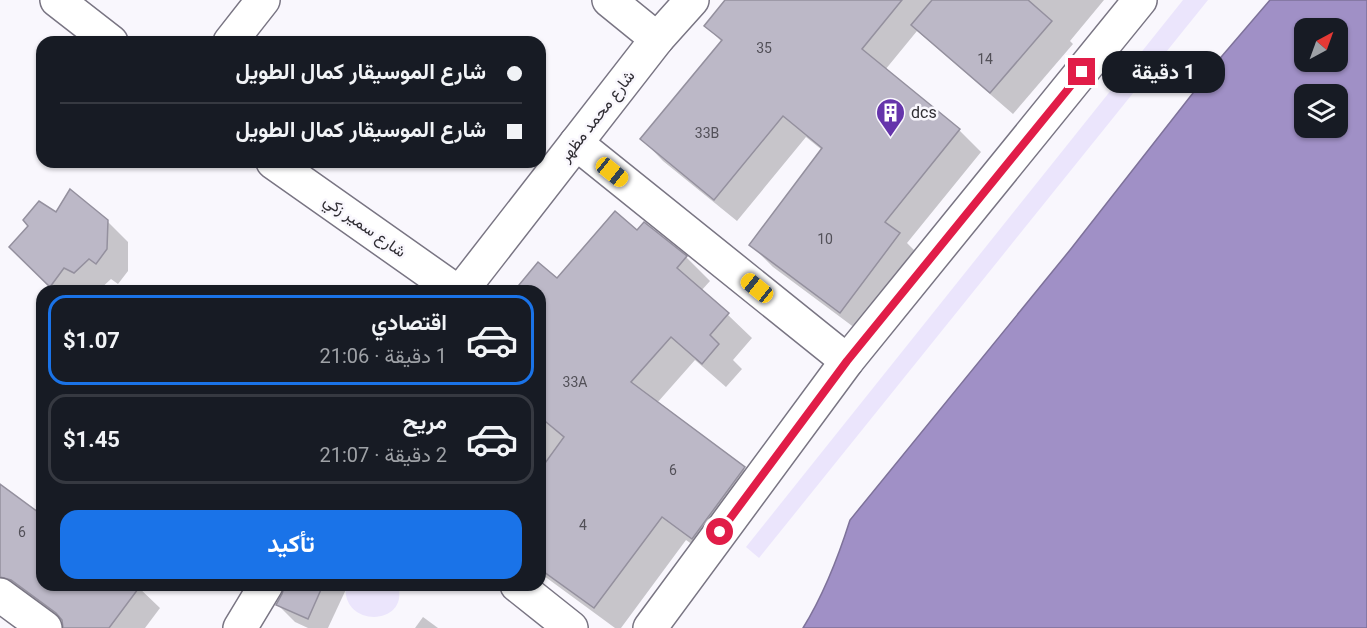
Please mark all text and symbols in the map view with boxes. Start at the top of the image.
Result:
north arrow [1294,18,1348,72]
map controls [1294,18,1348,138]
house number: 35 [756,40,772,56]
house number: 14 [977,51,993,67]
callout: 1 دقيقة [1103,51,1226,93]
route end [1068,58,1095,85]
text: شارع الموسيقار كمال الطويل [235,59,486,84]
text: 1 دقيقة [1132,60,1195,84]
street label: شارع محمد مظهر [555,67,640,167]
button: layers [1294,84,1348,138]
building icon: dcs [874,96,906,138]
place label: dcs [911,103,937,122]
text: شارع الموسيقار كمال الطويل [235,117,486,142]
house number: 33B [695,125,719,141]
car [592,154,632,190]
street label: شارع سمير زكي [318,191,410,265]
house number: 10 [817,231,833,247]
car [737,270,777,306]
text: اقتصادي [371,310,447,335]
icon: car [465,313,519,367]
text: $1.07 [63,328,120,353]
text: 1 دقيقة · 21:06 [320,344,447,368]
house number: 33A [563,374,587,390]
text: مريح [403,409,447,434]
icon: car [465,412,519,466]
text: $1.45 [63,427,120,452]
text: 2 دقيقة · 21:07 [320,443,447,467]
house number: 6 [669,462,677,478]
button: تأكيد [60,510,522,579]
house number: 4 [579,517,587,533]
route start [706,518,733,545]
house number: 6 [18,524,26,540]

